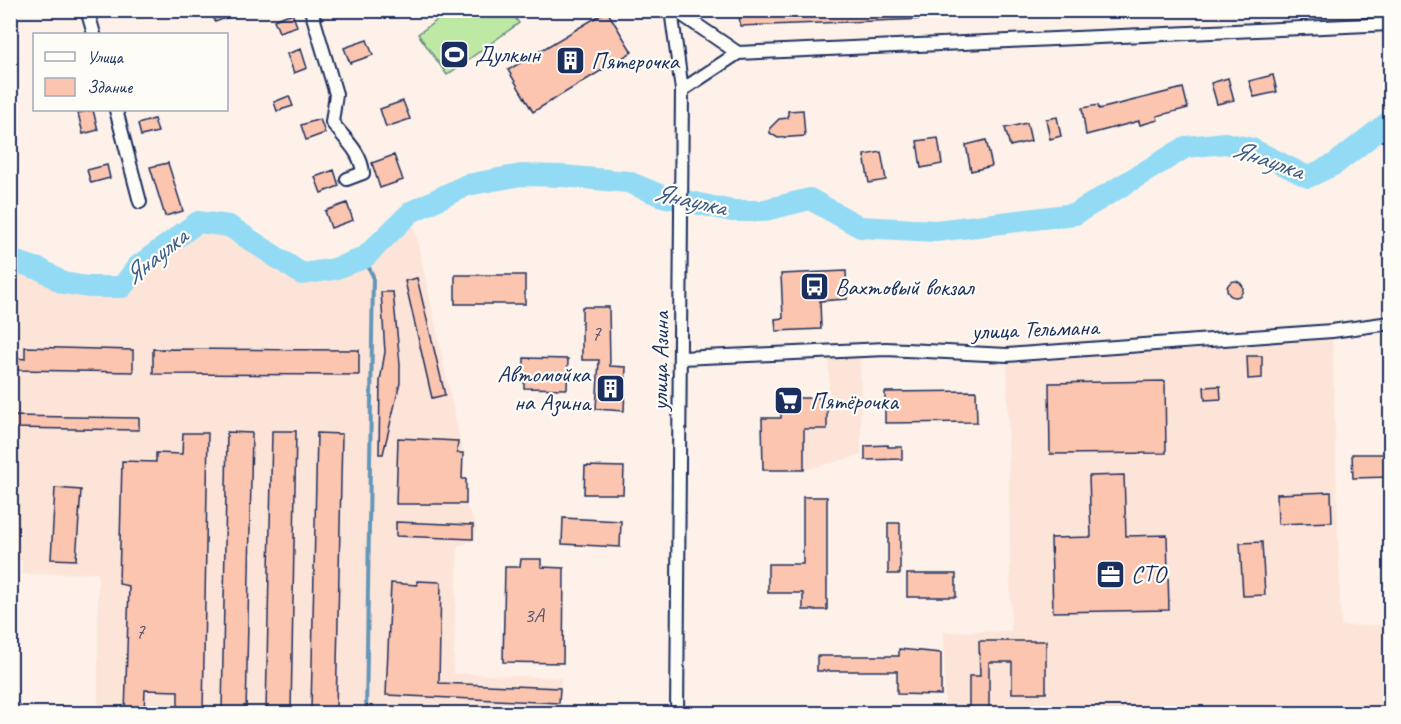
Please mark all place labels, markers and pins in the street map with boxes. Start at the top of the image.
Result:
sports icon: Дулкын [438,38,470,70]
place label: Дулкын [475,39,542,69]
building icon: Пятерочка [554,45,586,77]
place label: Пятерочка [591,46,680,76]
bus stop icon: Вахтовый вокзал [798,271,830,303]
place label: Вахтовый вокзал [835,272,975,302]
place label: Автомойка на Азина [497,359,592,417]
building icon: Автомойка на Азина [595,372,627,404]
supermarket icon: Пятёрочка [773,385,805,417]
place label: Пятёрочка [810,386,899,416]
office icon: СТО [1094,558,1126,590]
place label: СТО [1131,559,1169,589]

